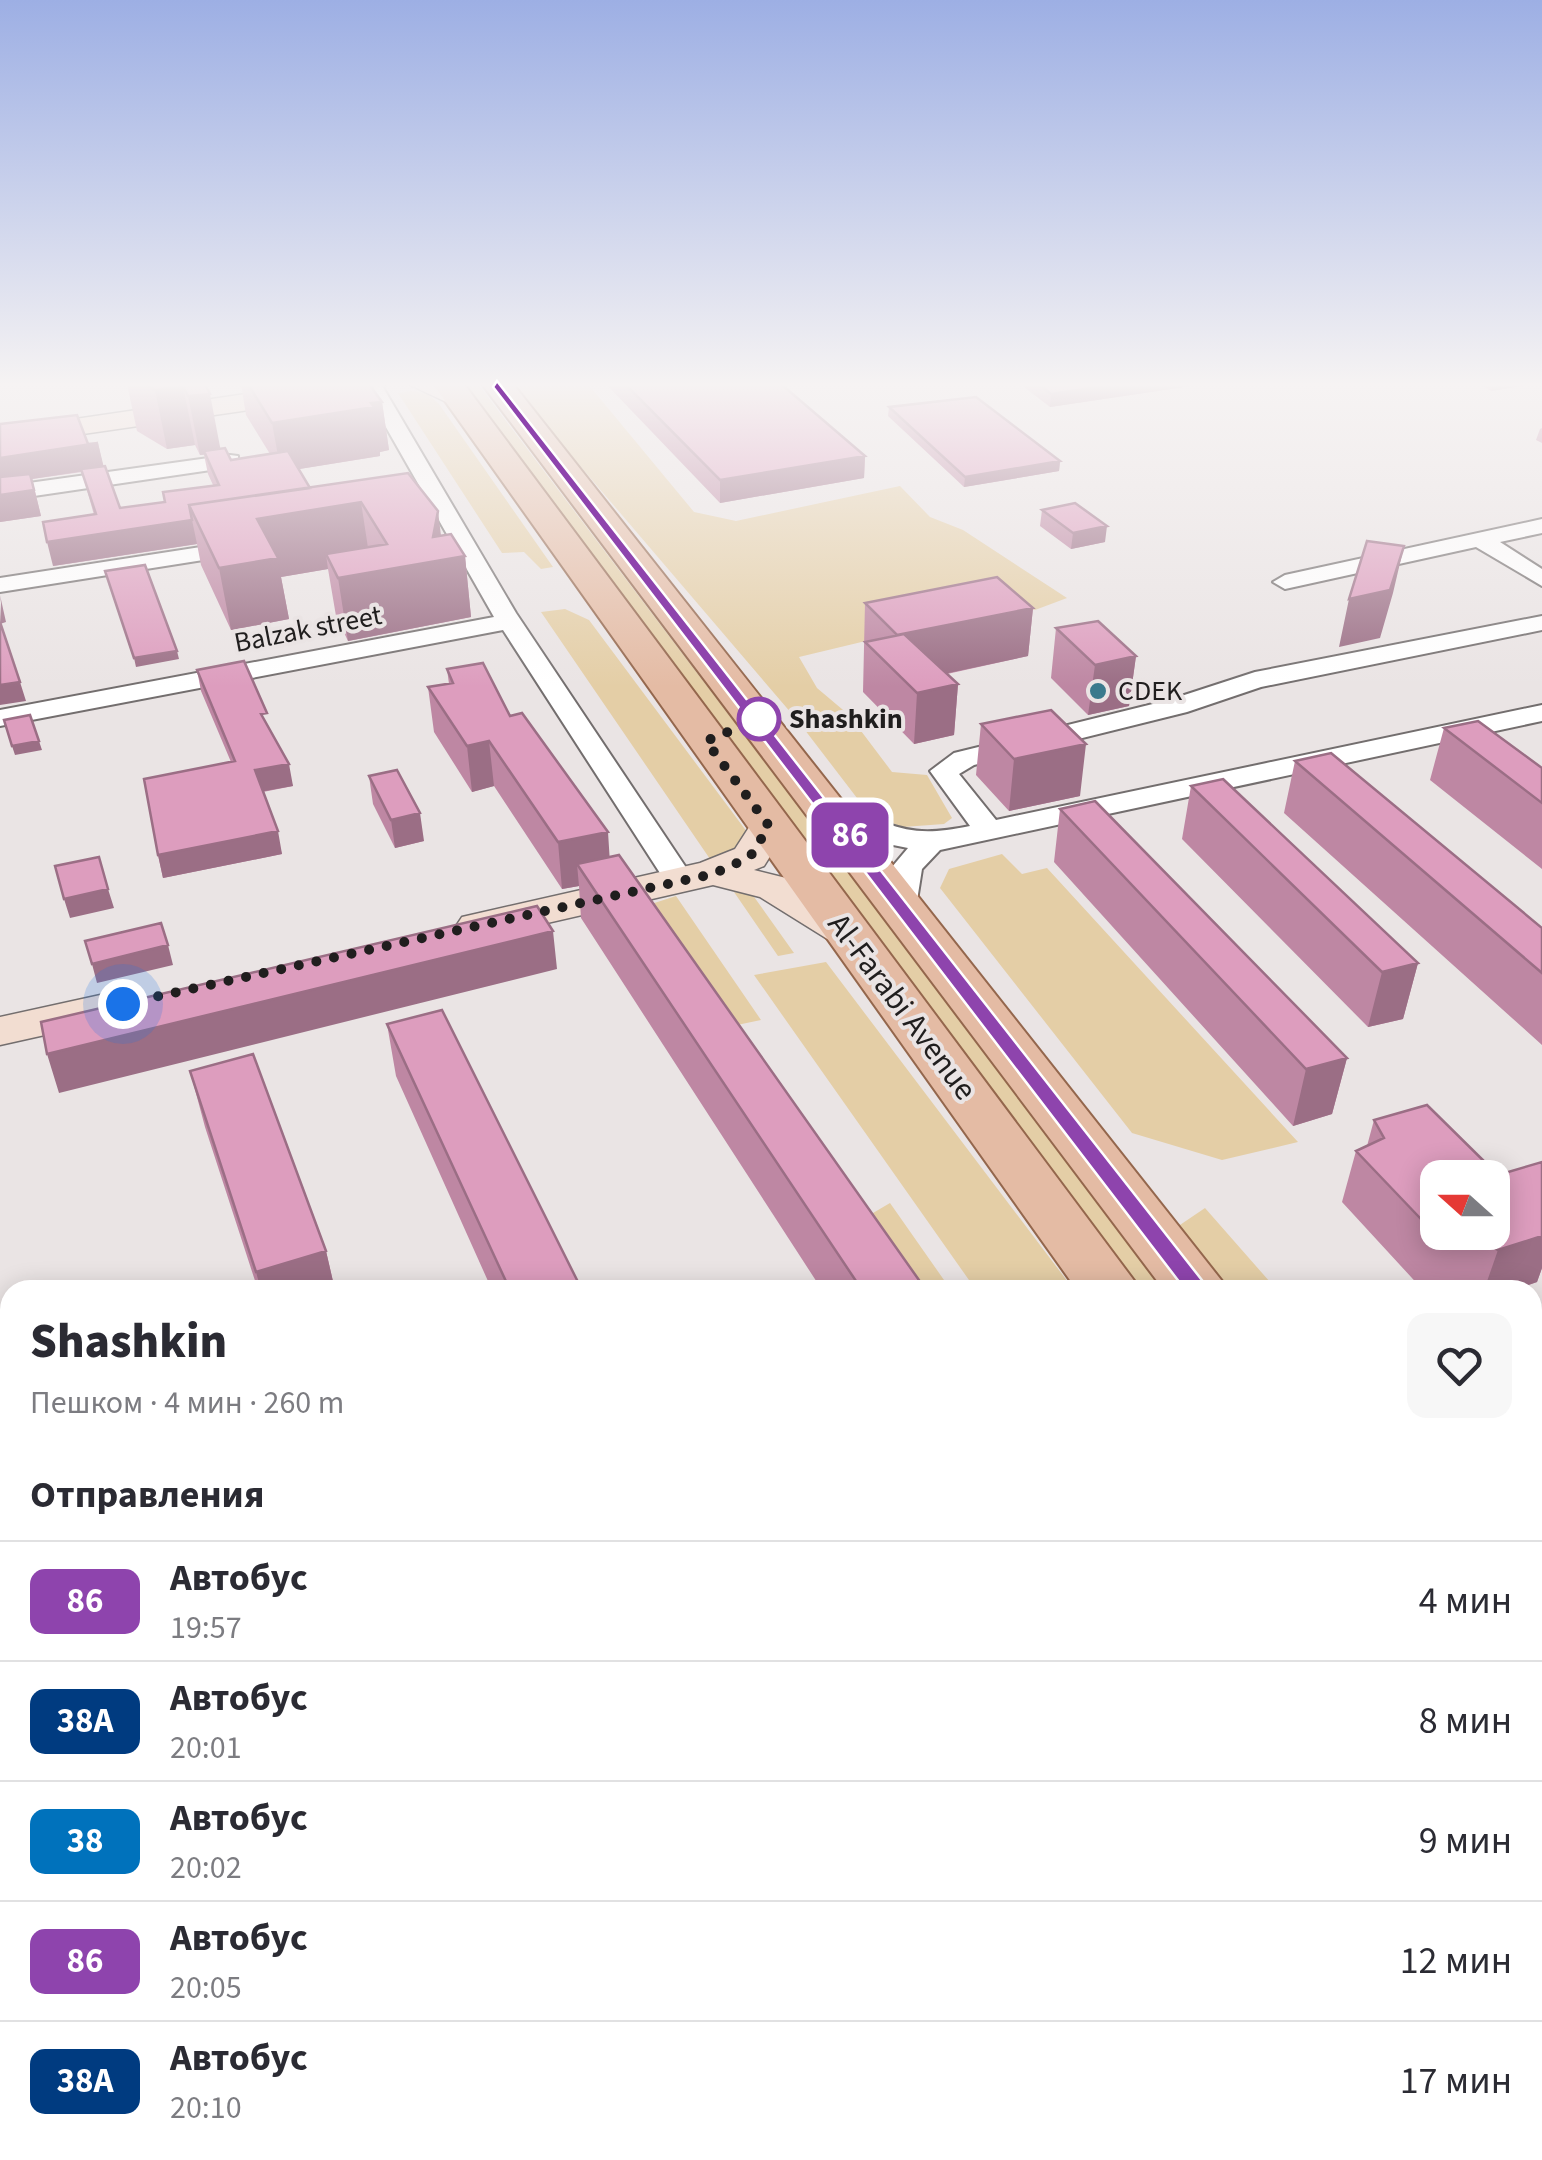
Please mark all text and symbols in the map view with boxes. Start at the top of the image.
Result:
street label: Balzak street [231,595,386,663]
place label: CDEK [1118,671,1183,711]
marker: CDEK [1087,680,1109,702]
marker: Shashkin [738,698,780,740]
place label: Shashkin [789,699,903,739]
line badge: 86 [805,802,895,868]
text: 86 [832,810,868,860]
street label: Al-Farabi Avenue [816,904,988,1110]
your location [98,979,148,1029]
north arrow [1420,1160,1510,1250]
map controls [1420,1160,1510,1250]
text: Shashkin [30,1308,227,1376]
button: heart [1407,1313,1512,1418]
text: Пешком · 4 мин · 260 m [30,1380,344,1426]
text: Отправления [30,1468,264,1522]
text: Автобус [170,1551,308,1605]
text: 4 мин [1419,1574,1512,1628]
text: 86 [67,1576,103,1626]
text: 19:57 [170,1605,242,1651]
text: Автобус [170,1671,308,1725]
text: 8 мин [1419,1694,1512,1748]
text: 38А [56,1696,114,1746]
text: 20:01 [170,1725,242,1771]
text: Автобус [170,1791,308,1845]
text: 9 мин [1419,1814,1512,1868]
text: 38 [67,1816,103,1866]
text: 20:02 [170,1845,242,1891]
text: Автобус [170,1911,308,1965]
text: 12 мин [1400,1934,1512,1988]
text: 86 [67,1936,103,1986]
text: 20:05 [170,1965,242,2011]
text: Автобус [170,2031,308,2085]
text: 17 мин [1400,2054,1512,2108]
text: 38А [56,2056,114,2106]
text: 20:10 [170,2085,242,2131]

